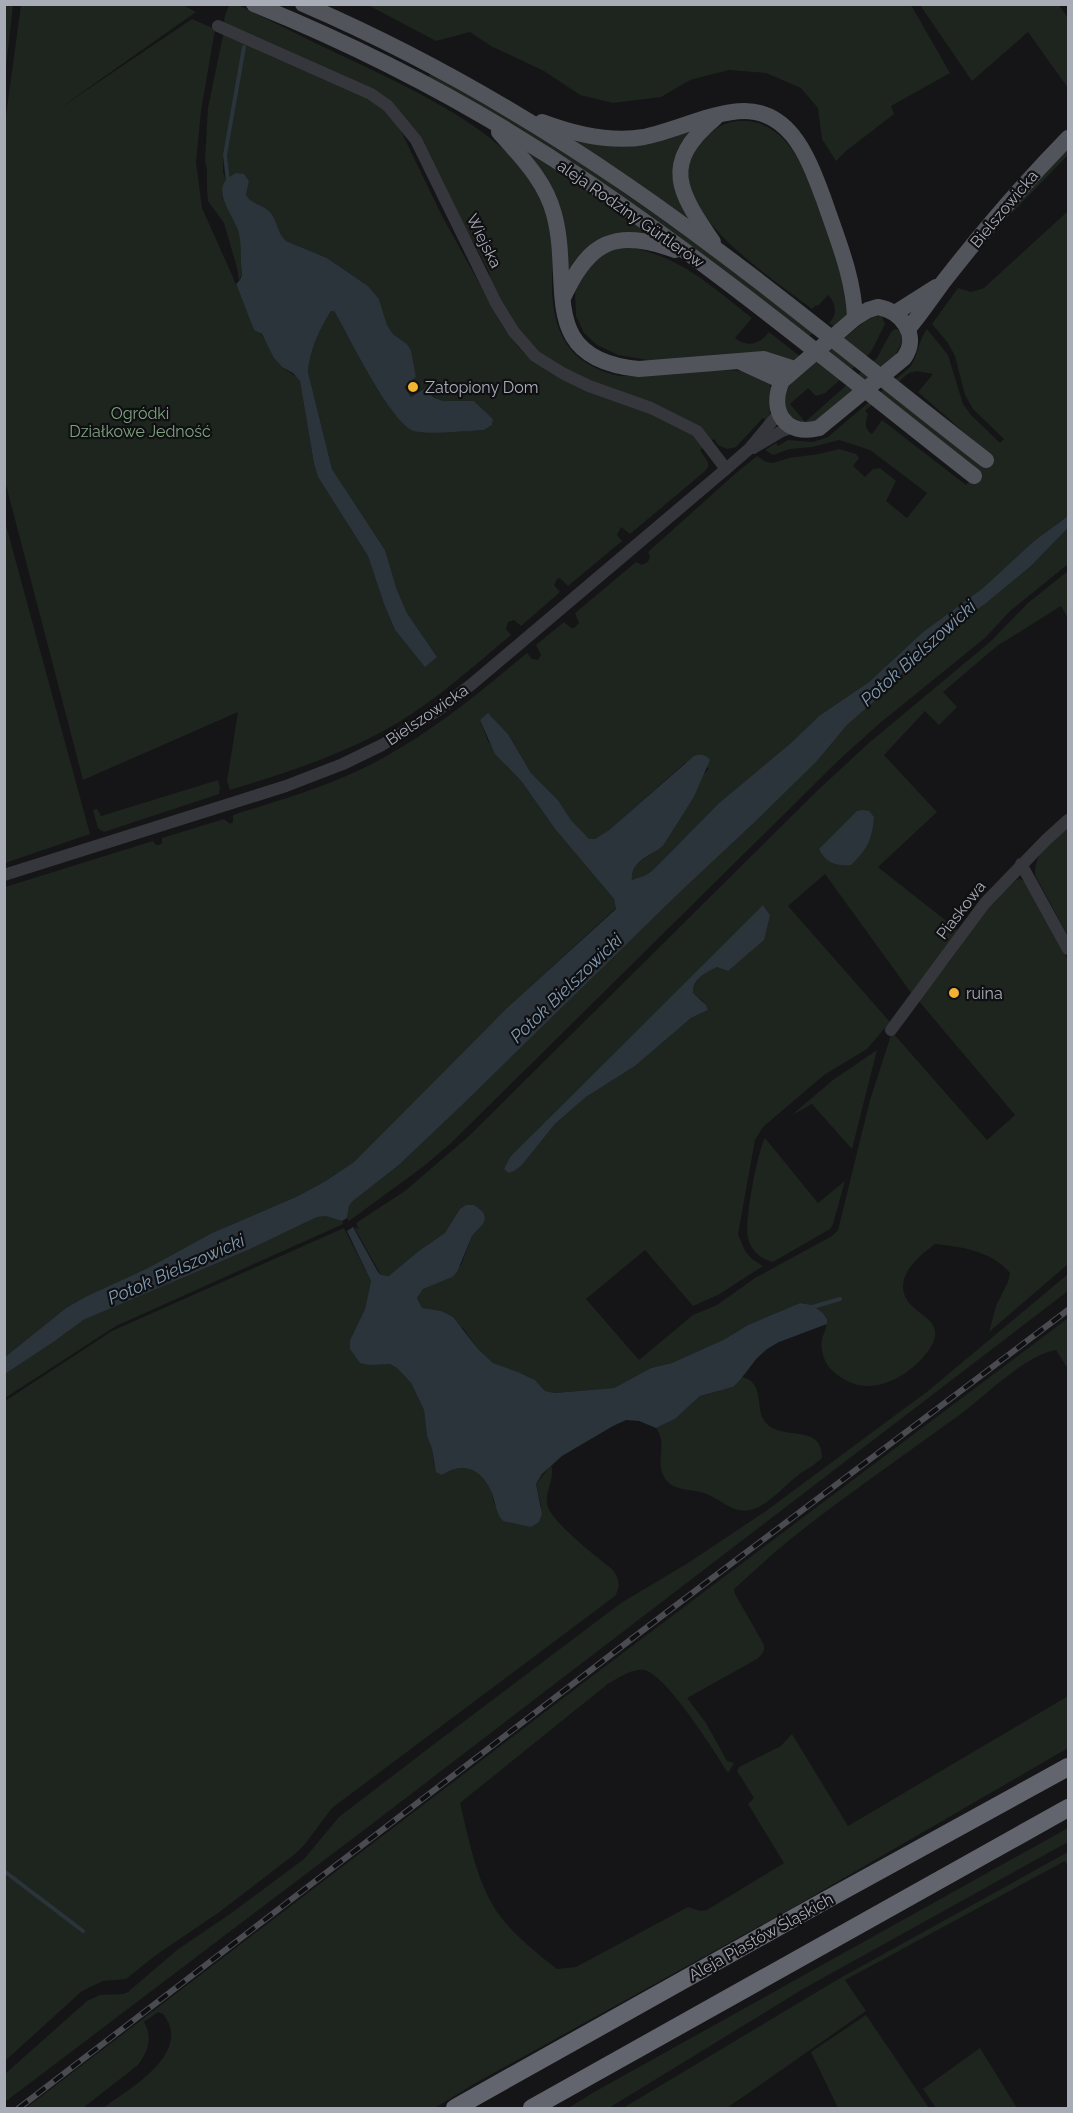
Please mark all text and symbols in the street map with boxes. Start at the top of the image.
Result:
street label: aleja Rodziny Gürtlerów [554,156,708,272]
street label: Bielszowicka [966,167,1042,251]
street label: Wiejska [462,211,506,271]
place label: Zatopiony Dom [425,378,538,397]
marker: Zatopiony Dom [406,380,420,394]
park label: Ogródki Działkowe Jedność [69,404,211,441]
water label: Potok Bielszowicki [856,595,981,710]
street label: Bielszowicka [382,681,472,749]
street label: Piaskowa [932,877,990,943]
water label: Potok Bielszowicki [506,928,627,1047]
place label: ruina [966,984,1003,1003]
marker: ruina [947,986,961,1000]
water label: Potok Bielszowicki [104,1229,249,1309]
street label: Aleja Piastów Śląskich [685,1888,837,1985]

